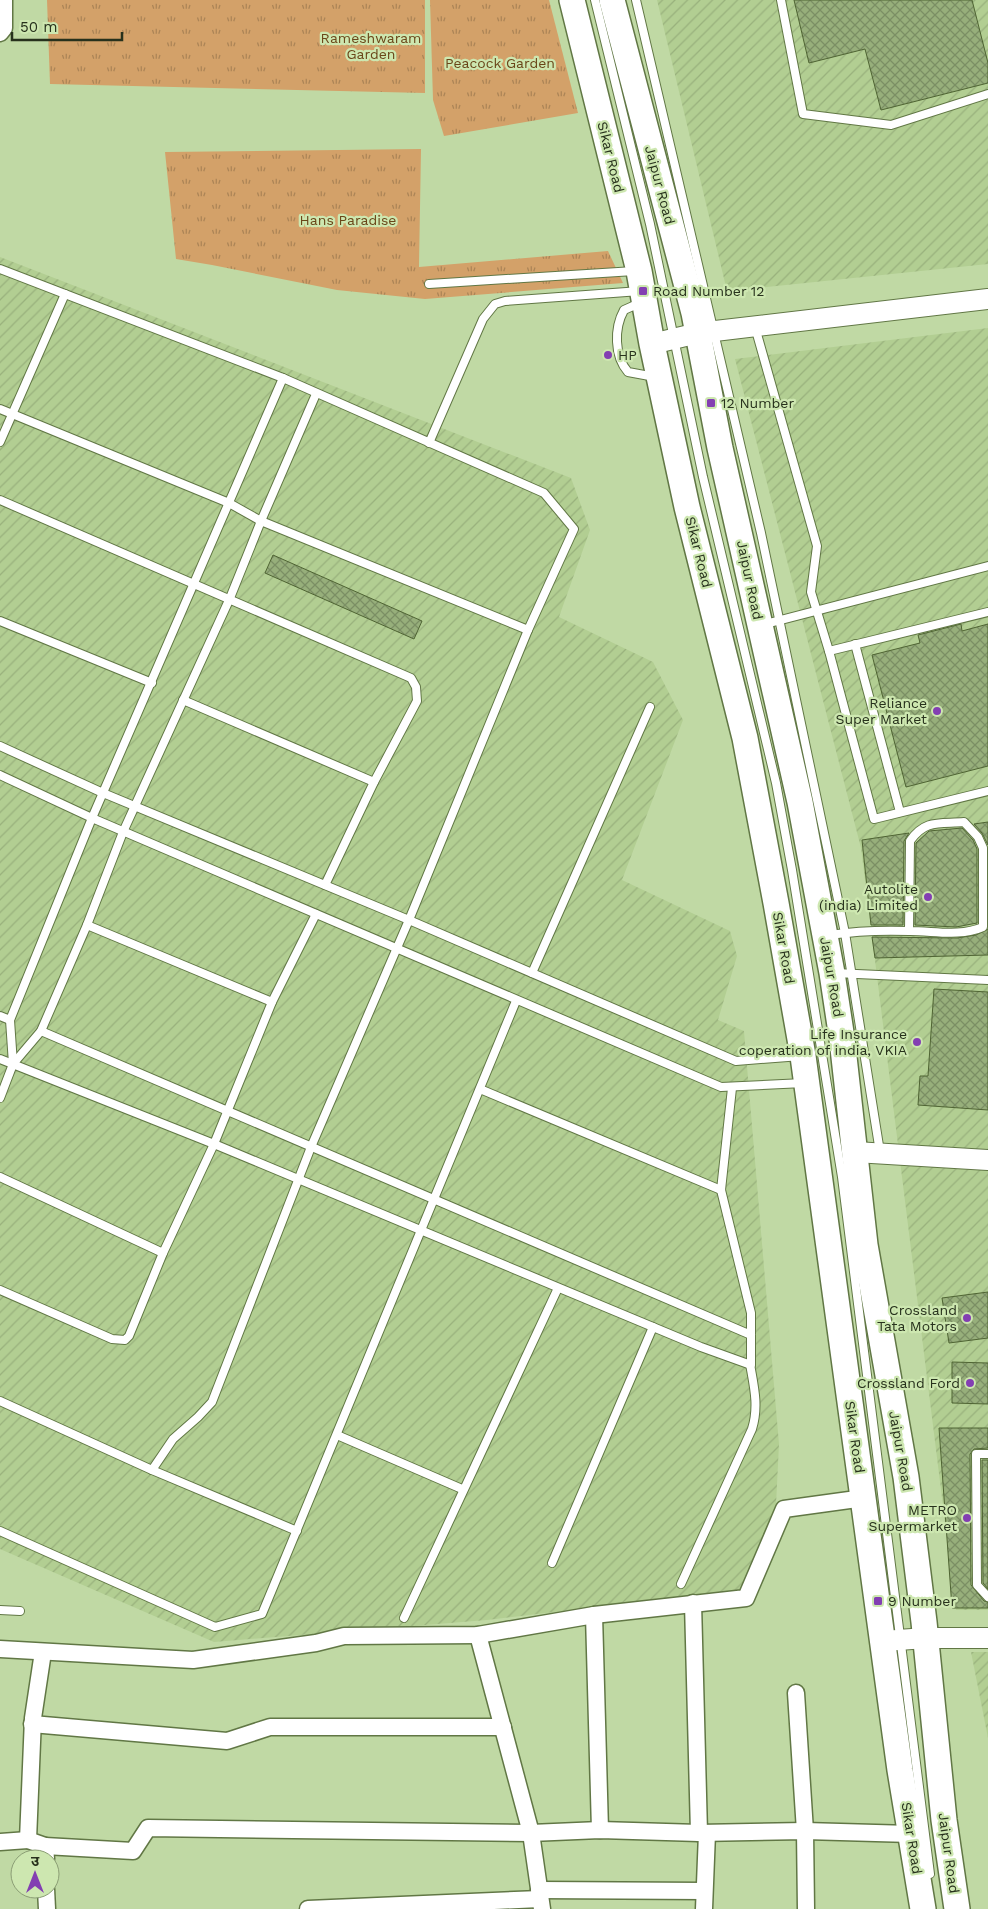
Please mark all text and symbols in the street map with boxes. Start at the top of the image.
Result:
scale bar [12,10,122,42]
text: 50 m [20,18,57,36]
park label: Rameshwaram Garden [321,30,421,62]
park label: Peacock Garden [445,55,555,71]
street label: Sikar Road [594,120,628,194]
street label: Jaipur Road [642,144,678,226]
park label: Hans Paradise [300,212,396,228]
place label: Road Number 12 [653,283,764,299]
marker: Road Number 12 [637,285,649,297]
place label: HP [618,347,637,363]
marker: HP [602,349,614,361]
place label: 12 Number [721,395,794,411]
marker: 12 Number [705,397,717,409]
street label: Sikar Road [682,515,716,589]
street label: Jaipur Road [734,539,766,621]
place label: Reliance Super Market [836,695,927,727]
marker: Reliance Super Market [931,705,943,717]
place label: Autolite (india) Limited [819,881,918,913]
marker: Autolite (india) Limited [922,891,934,903]
street label: Sikar Road [770,911,798,985]
street label: Jaipur Road [817,936,847,1018]
place label: Life Insurance coperation of india, VKIA [739,1026,907,1058]
marker: Life Insurance coperation of india, VKIA [911,1036,923,1048]
place label: Crossland Tata Motors [877,1302,957,1334]
marker: Crossland Tata Motors [961,1312,973,1324]
place label: Crossland Ford [857,1375,960,1391]
marker: Crossland Ford [964,1377,976,1389]
street label: Sikar Road [842,1400,868,1474]
street label: Jaipur Road [886,1410,916,1492]
place label: METRO Supermarket [868,1502,957,1534]
marker: METRO Supermarket [961,1512,973,1524]
place label: 9 Number [888,1593,956,1609]
marker: 9 Number [872,1595,884,1607]
street label: Sikar Road [898,1801,926,1875]
street label: Jaipur Road [935,1812,963,1894]
north arrow [10,1849,60,1899]
text: उ [31,1853,40,1869]

